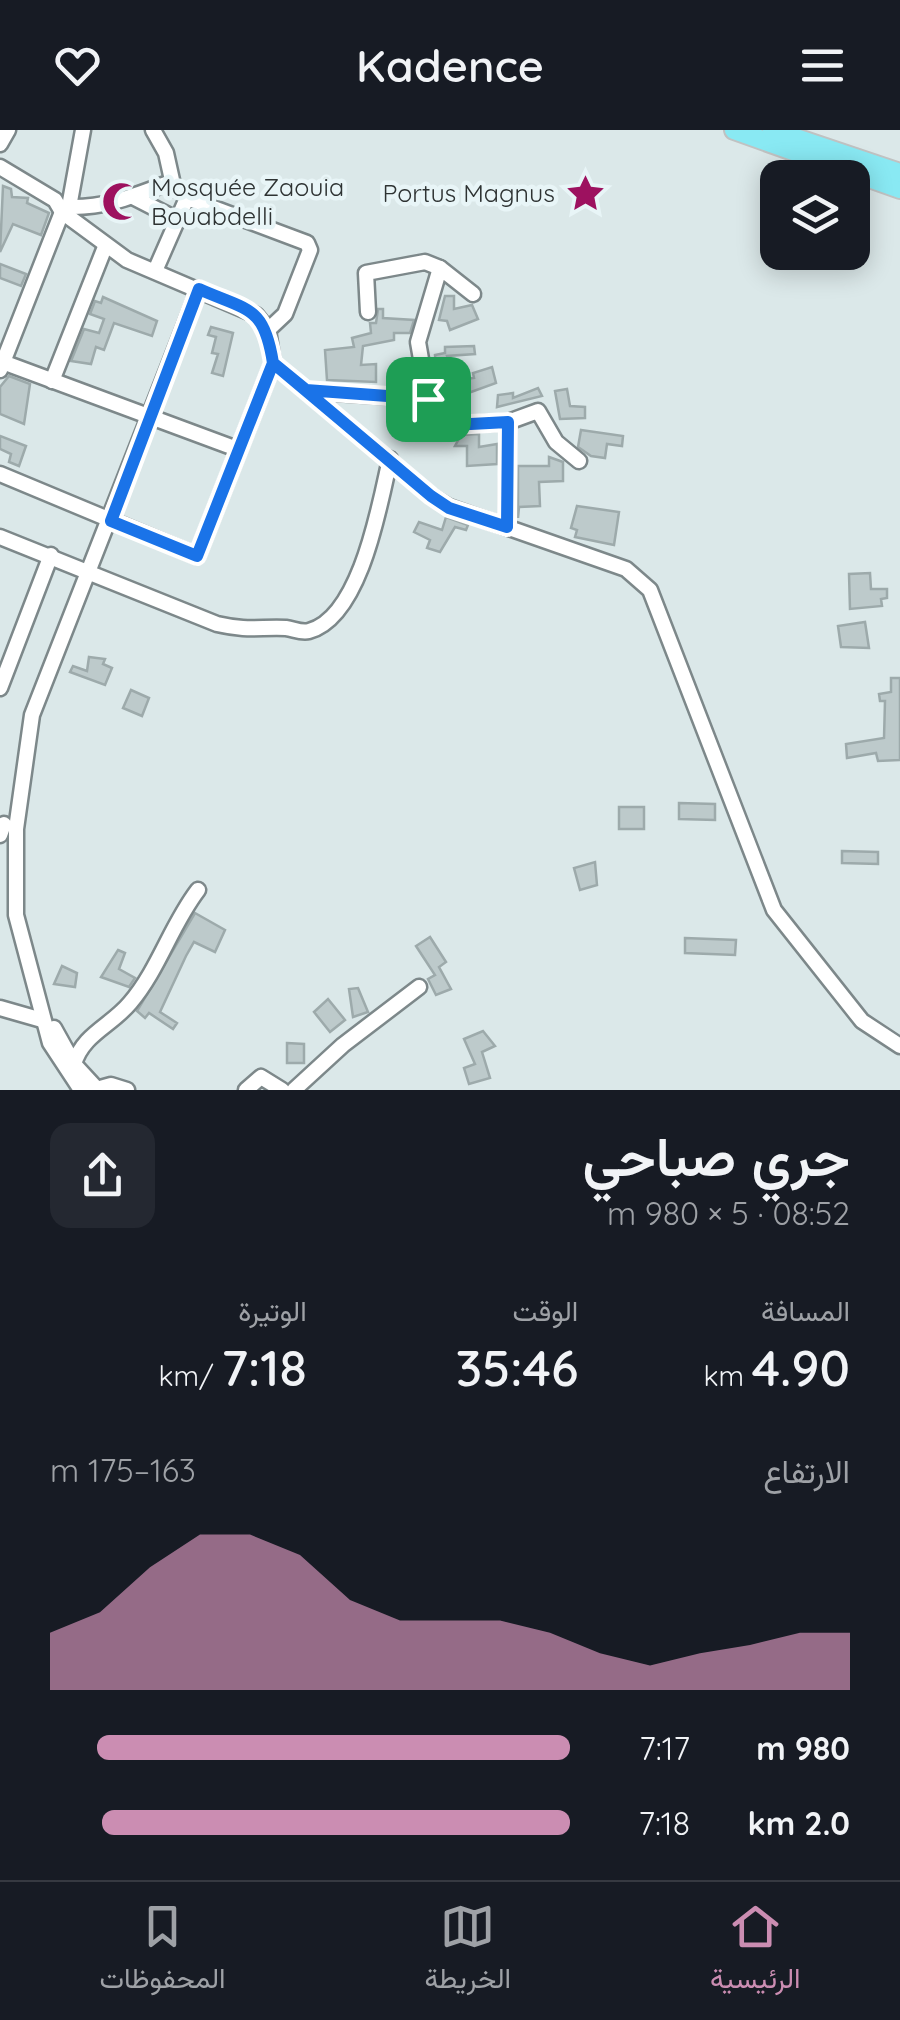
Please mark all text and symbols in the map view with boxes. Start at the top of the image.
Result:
text: Kadence [356,37,544,93]
icon: heart [50,38,105,93]
icon: menu [795,38,850,93]
map controls [760,160,870,270]
button: layers [760,160,870,270]
place label: Mosquée Zaouia Bouabdelli [151,171,344,231]
place icon: Portus Magnus [564,172,606,214]
place label: Portus Magnus [383,177,555,208]
mosque icon: Mosquée Zaouia Bouabdelli [100,180,142,222]
pin [386,357,471,442]
icon: arrive [401,372,456,427]
text: جري صباحي [582,1121,850,1190]
button: share [50,1123,155,1228]
text: 08:52 · 5 × 980 m [607,1193,850,1233]
text: الوتيرة [238,1293,307,1328]
text: الوقت [513,1293,578,1328]
text: المسافة [761,1293,850,1328]
text: 7:18 [221,1336,307,1399]
text: 35:46 [455,1336,578,1399]
text: 4.90 [752,1336,850,1399]
text: /km [158,1358,221,1393]
text: km [703,1358,752,1393]
text: 163–175 m [50,1450,196,1490]
text: الارتفاع [763,1451,850,1491]
text: 7:17 [639,1728,690,1768]
text: 980 m [756,1728,850,1768]
text: 7:18 [638,1803,690,1843]
text: 2.0 km [747,1803,850,1843]
tab: المحفوظات [99,1899,226,2003]
tab: الخريطة [425,1899,511,2003]
tab: الرئيسية [710,1899,801,2003]

